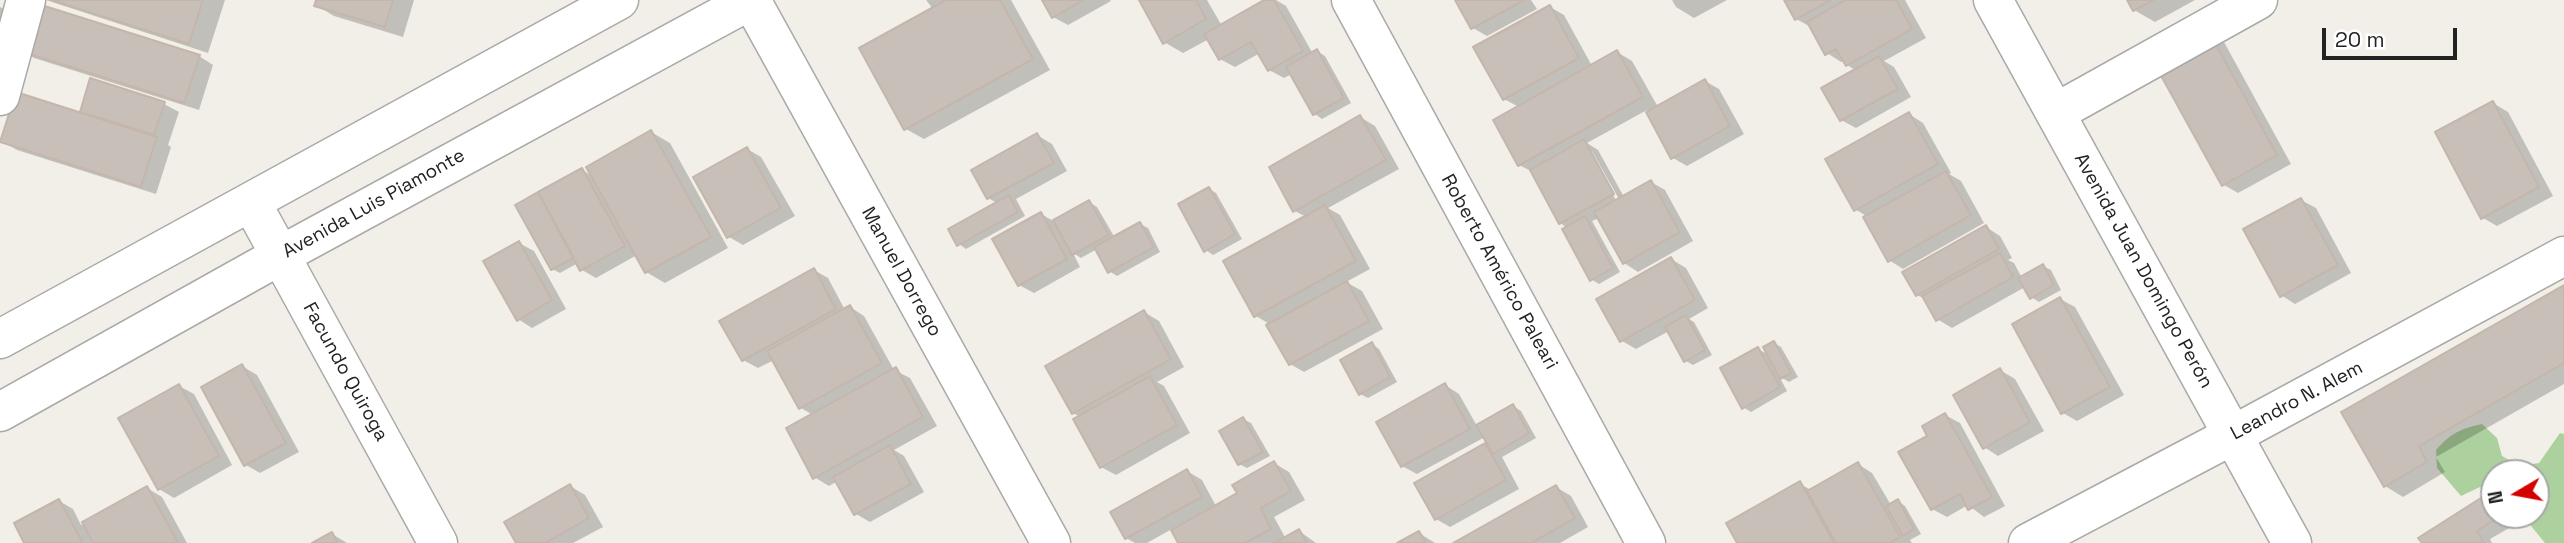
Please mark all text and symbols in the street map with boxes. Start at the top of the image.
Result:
scale bar [2326,14,2461,58]
text: 20 m [2335,26,2385,53]
street label: Avenida Luis Piamonte [279,144,469,264]
street label: Avenida Juan Domingo Perón [2069,149,2217,393]
street label: Roberto Américo Paleari [1436,170,1562,374]
street label: Manuel Dorrego [856,203,946,341]
street label: Facundo Quiroga [297,299,393,445]
street label: Leandro N. Alem [2227,357,2367,445]
north arrow [2480,459,2550,529]
text: N [2482,489,2509,506]

